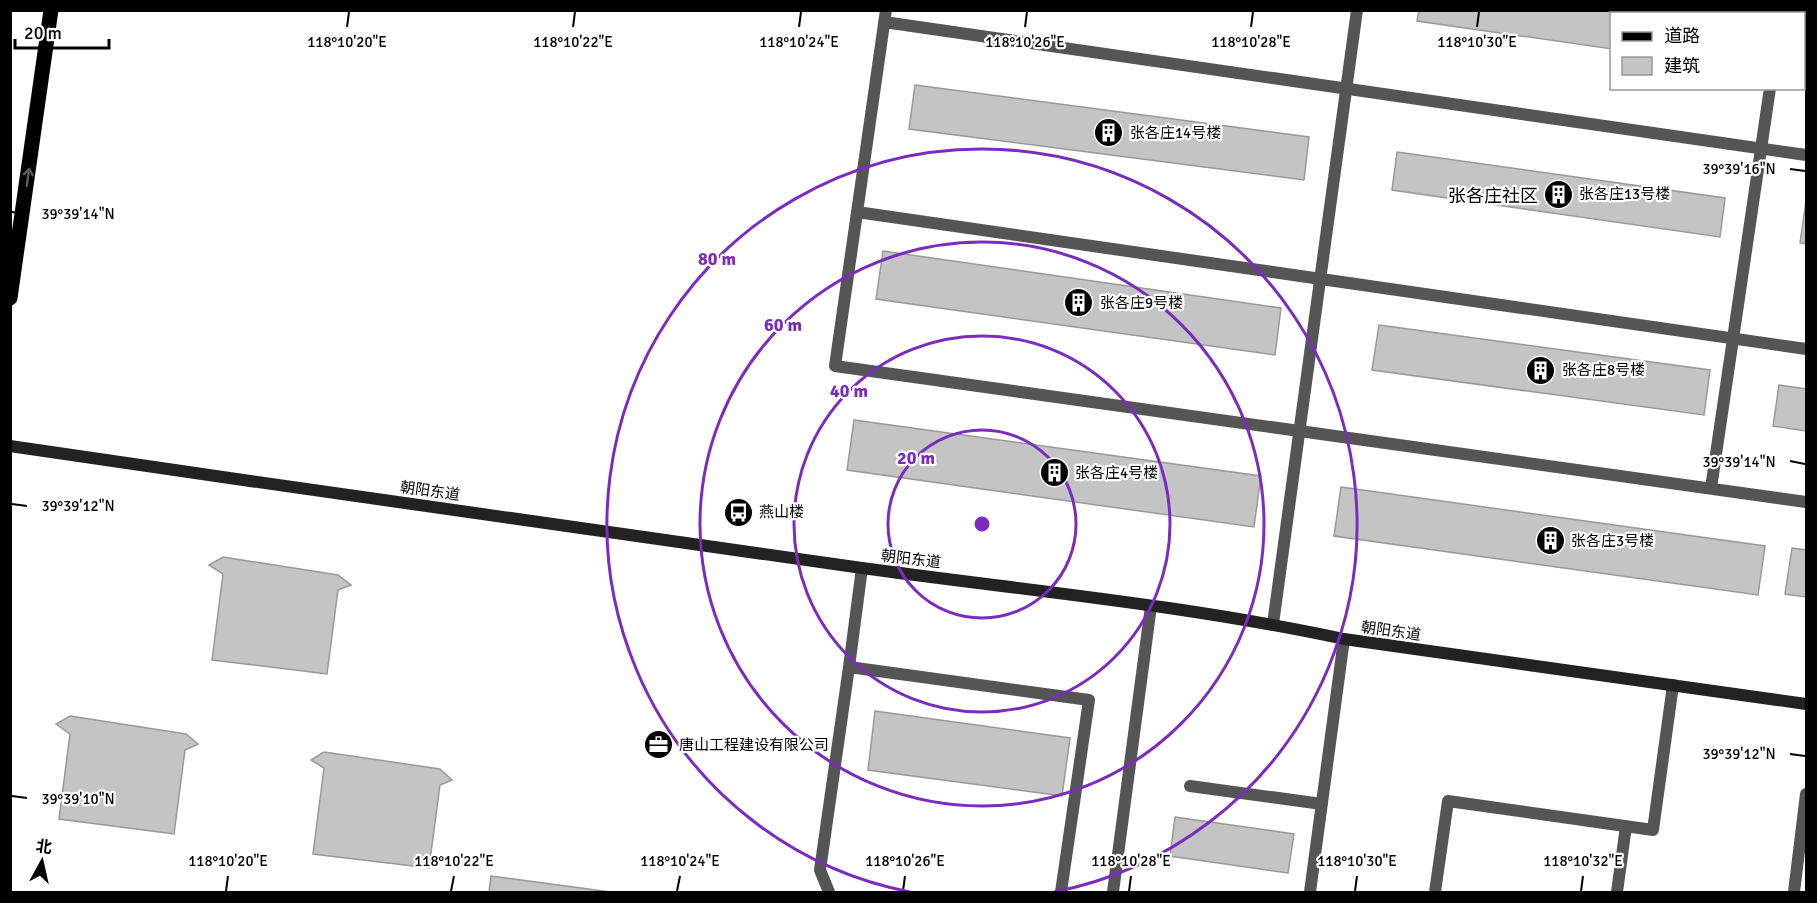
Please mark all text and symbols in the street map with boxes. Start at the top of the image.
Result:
scale bar [15,12,110,50]
legend [1610,12,1805,90]
text: 20 m [24,22,62,44]
text: 道路 [1664,25,1700,47]
text: 118°10'20"E [307,33,387,51]
text: 118°10'22"E [533,33,613,51]
text: 118°10'24"E [759,33,839,51]
text: 118°10'26"E [985,33,1065,51]
text: 118°10'28"E [1211,33,1291,51]
text: 118°10'30"E [1437,33,1517,51]
text: 建筑 [1664,55,1700,77]
building icon: 张各庄14号楼 [1093,117,1125,149]
place label: 张各庄14号楼 [1130,124,1221,142]
text: 39°39'16"N [1702,160,1776,178]
one-way arrow [22,168,33,188]
building icon: 张各庄13号楼 [1542,178,1574,210]
district label: 张各庄社区 [1448,185,1538,207]
place label: 张各庄13号楼 [1579,185,1670,203]
text: 39°39'14"N [41,205,115,223]
text: 80 m [698,248,736,270]
building icon: 张各庄9号楼 [1063,287,1095,319]
place label: 张各庄9号楼 [1100,294,1183,312]
text: 60 m [764,314,802,336]
building icon: 张各庄8号楼 [1525,354,1557,386]
place label: 张各庄8号楼 [1562,361,1645,379]
text: 40 m [830,380,868,402]
text: 20 m [897,447,935,469]
text: 39°39'14"N [1702,453,1776,471]
building icon: 张各庄4号楼 [1038,457,1070,489]
place label: 张各庄4号楼 [1075,464,1158,482]
street label: 朝阳东道 [399,478,461,504]
bus stop icon: 燕山楼 [722,496,754,528]
text: 39°39'12"N [41,497,115,515]
place label: 燕山楼 [759,503,804,521]
centre of rings [972,514,992,534]
building icon: 张各庄3号楼 [1534,525,1566,557]
place label: 张各庄3号楼 [1571,532,1654,550]
street label: 朝阳东道 [880,546,942,572]
street label: 朝阳东道 [1360,618,1422,644]
office icon: 唐山工程建设有限公司 [642,729,674,761]
place label: 唐山工程建设有限公司 [679,736,829,754]
text: 39°39'12"N [1702,745,1776,763]
text: 39°39'10"N [41,790,115,808]
north arrow [12,831,72,891]
text: 北 [35,836,53,858]
text: 118°10'20"E [188,852,268,870]
text: 118°10'22"E [414,852,494,870]
text: 118°10'24"E [640,852,720,870]
text: 118°10'26"E [865,852,945,870]
text: 118°10'28"E [1091,852,1171,870]
text: 118°10'30"E [1317,852,1397,870]
text: 118°10'32"E [1543,852,1623,870]

